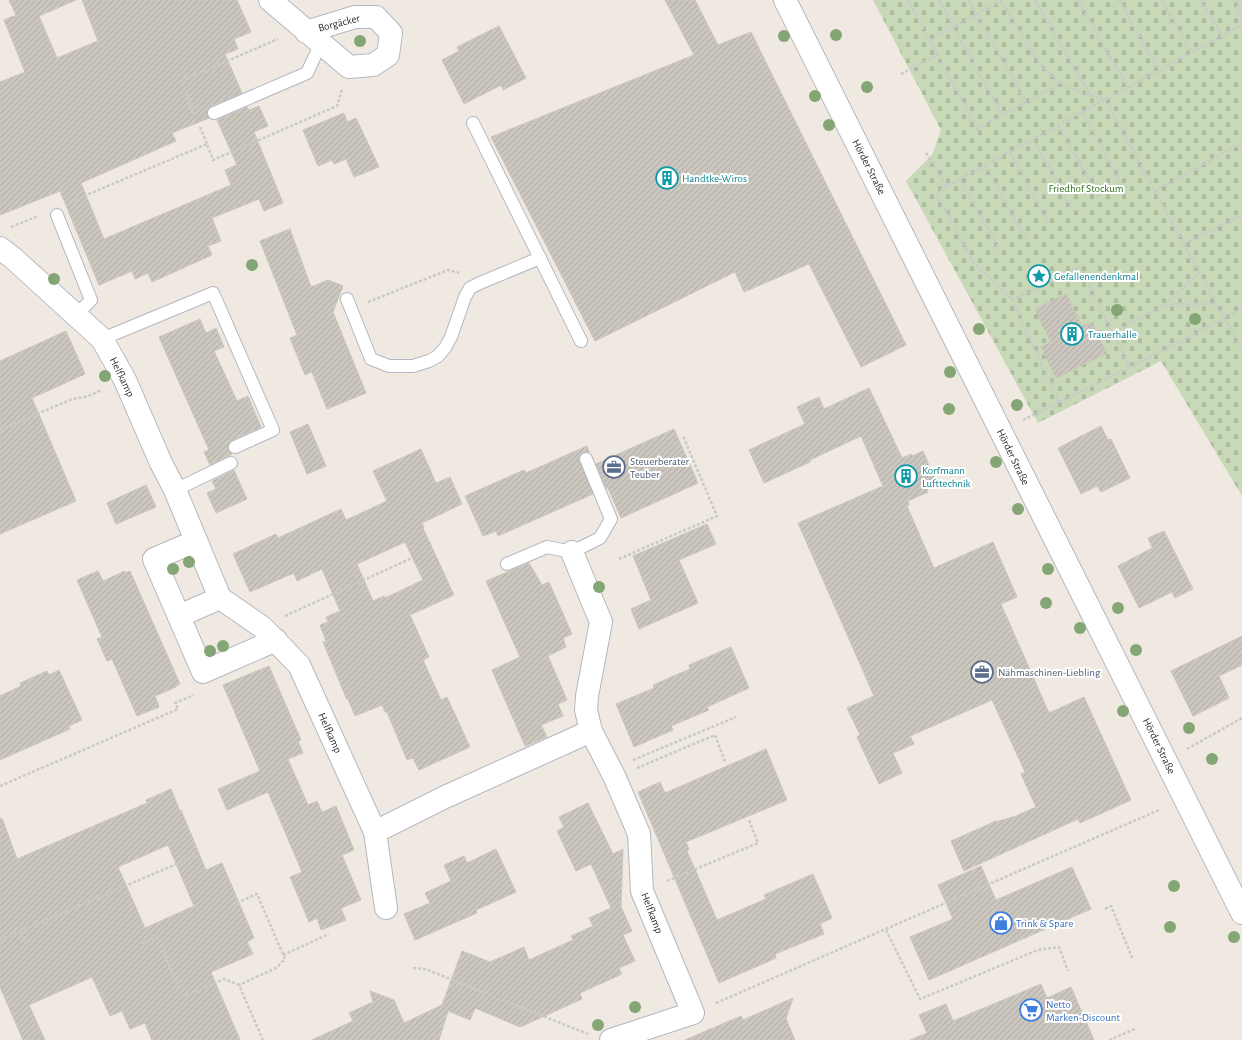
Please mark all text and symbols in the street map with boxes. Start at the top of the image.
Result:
street label: Borgäcker [317,12,361,33]
street label: Hörder Straße [850,137,888,197]
building icon: Handtke-Wiros [654,165,680,191]
place label: Handtke-Wiros [682,173,747,184]
park label: Friedhof Stockum [1049,183,1124,194]
place icon: Gefallenendenkmal [1026,263,1052,289]
place label: Gefallenendenkmal [1054,271,1139,282]
building icon: Trauerhalle [1059,321,1085,347]
place label: Trauerhalle [1088,329,1137,340]
street label: Helfkamp [108,355,136,399]
street label: Hörder Straße [995,427,1031,487]
office icon: Steuerberater Teuber [601,454,627,480]
place label: Steuerberater Teuber [630,456,690,480]
building icon: Korfmann Lufttechnik [893,463,919,489]
place label: Korfmann Lufttechnik [922,465,971,489]
office icon: Nähmaschinen-Liebling [969,659,995,685]
place label: Nähmaschinen-Liebling [998,667,1101,678]
street label: Helfkamp [316,711,344,755]
street label: Hörder Straße [1141,716,1177,776]
street label: Helfkamp [639,891,665,935]
shop icon: Trink & Spare [988,910,1014,936]
place label: Trink & Spare [1016,918,1073,929]
supermarket icon: Netto Marken-Discount [1018,997,1044,1023]
place label: Netto Marken-Discount [1046,999,1120,1023]

